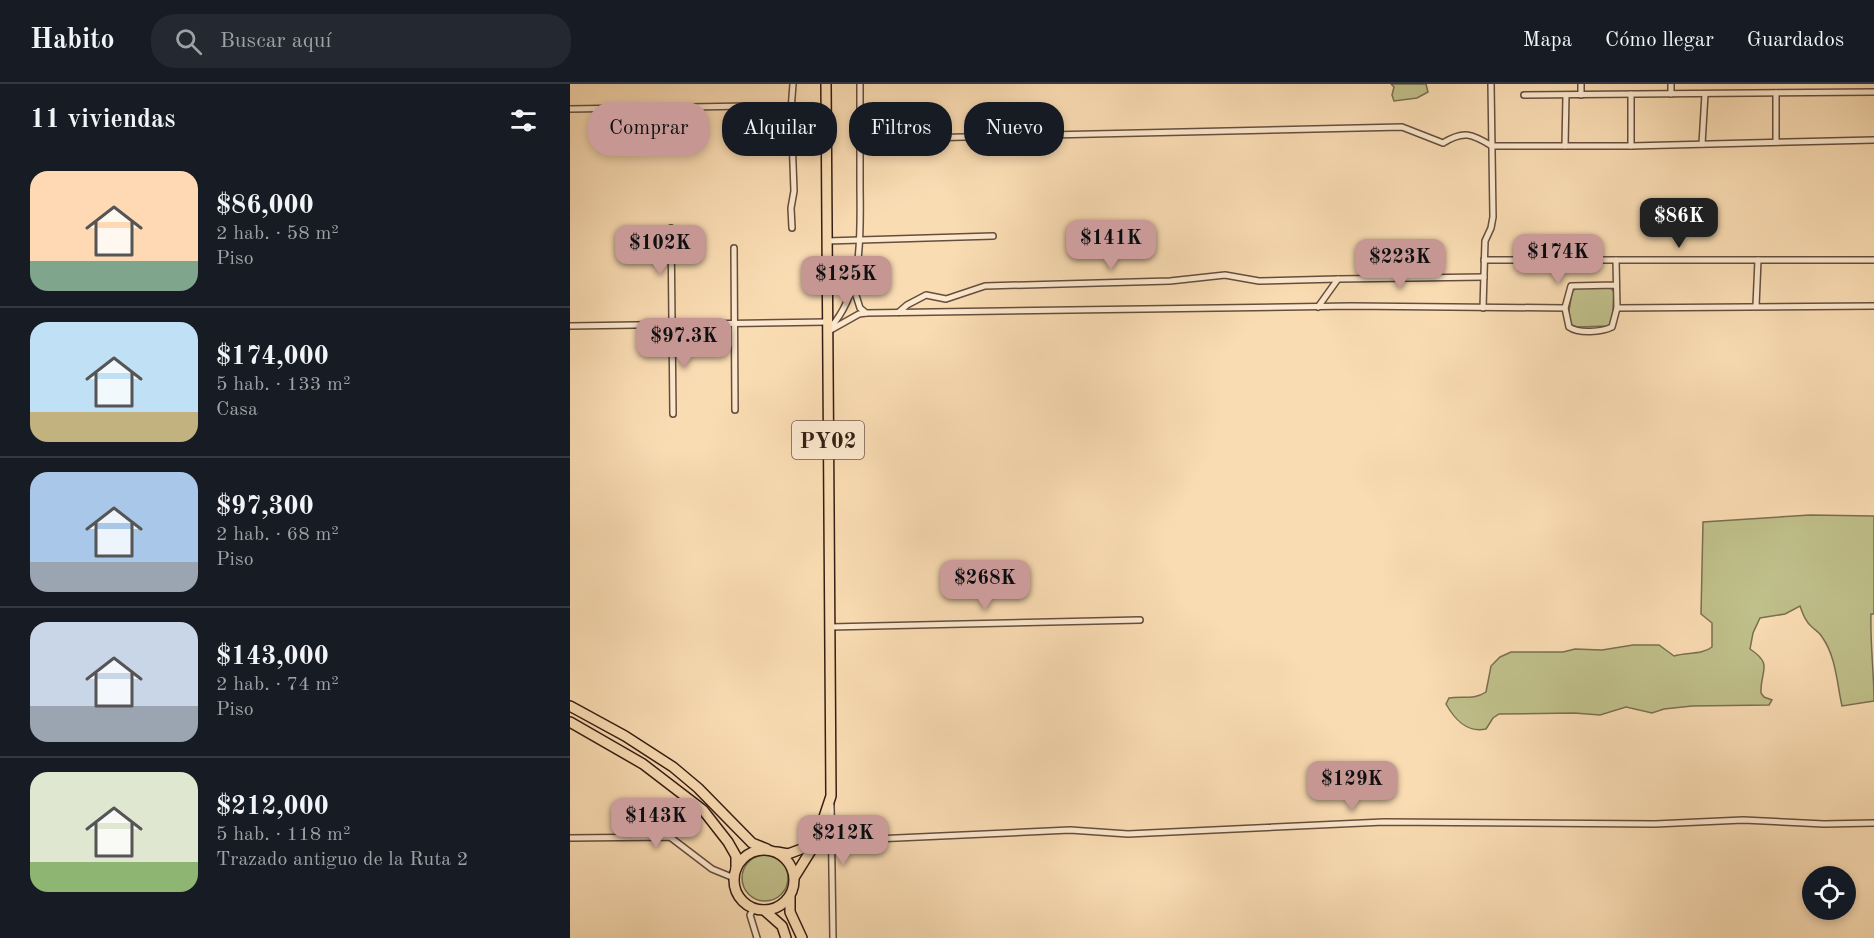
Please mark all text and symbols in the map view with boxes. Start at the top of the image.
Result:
search box [151,14,571,68]
icon: search [172,25,205,58]
text: Habito [30,27,115,55]
text: Buscar aquí [220,30,331,52]
text: Mapa [1523,30,1572,51]
text: Cómo llegar [1605,30,1714,51]
text: Guardados [1747,30,1844,51]
chip: Comprar [588,102,710,156]
chip: Alquilar [722,102,837,156]
chip: Filtros [849,102,952,156]
chip: Nuevo [964,102,1064,156]
icon: filters [507,104,540,137]
text: 11 viviendas [30,107,176,133]
text: $86,000 [216,193,314,219]
icon: home [78,195,150,267]
pin: $86K [1643,198,1715,249]
text: $86K [1654,207,1704,227]
pin: $141K [1069,220,1153,271]
text: 2 hab. · 58 m² [216,224,339,244]
pin: $102K [618,225,702,276]
text: $141K [1080,229,1142,249]
text: $102K [629,234,691,254]
pin: $174K [1516,234,1600,285]
pin: $223K [1358,239,1442,290]
text: $174K [1527,243,1589,263]
text: $223K [1369,248,1431,268]
text: Piso [216,249,254,269]
pin: $125K [804,256,888,307]
text: $125K [815,265,877,285]
pin: $97.3K [635,318,733,369]
text: $97.3K [650,327,718,347]
text: $174,000 [216,344,329,370]
icon: home [78,346,150,418]
text: 5 hab. · 133 m² [216,375,350,395]
text: Casa [216,400,258,420]
road number: PY02 [792,421,864,459]
text: $97,300 [216,494,314,520]
icon: home [78,496,150,568]
text: 2 hab. · 68 m² [216,525,339,545]
text: Piso [216,550,254,570]
pin: $268K [943,560,1027,611]
text: $268K [954,569,1016,589]
text: $143,000 [216,644,329,670]
icon: home [78,646,150,718]
text: 2 hab. · 74 m² [216,675,339,695]
text: Piso [216,700,254,720]
pin: $129K [1310,761,1394,812]
text: $129K [1321,770,1383,790]
text: $212,000 [216,794,329,820]
icon: home [78,796,150,868]
pin: $143K [614,798,698,849]
text: $143K [625,807,687,827]
pin: $212K [801,815,885,866]
text: $212K [812,824,874,844]
text: 5 hab. · 118 m² [216,825,350,845]
text: Trazado antiguo de la Ruta 2 [216,850,468,870]
map controls [1802,866,1856,920]
button: locate [1802,866,1856,920]

